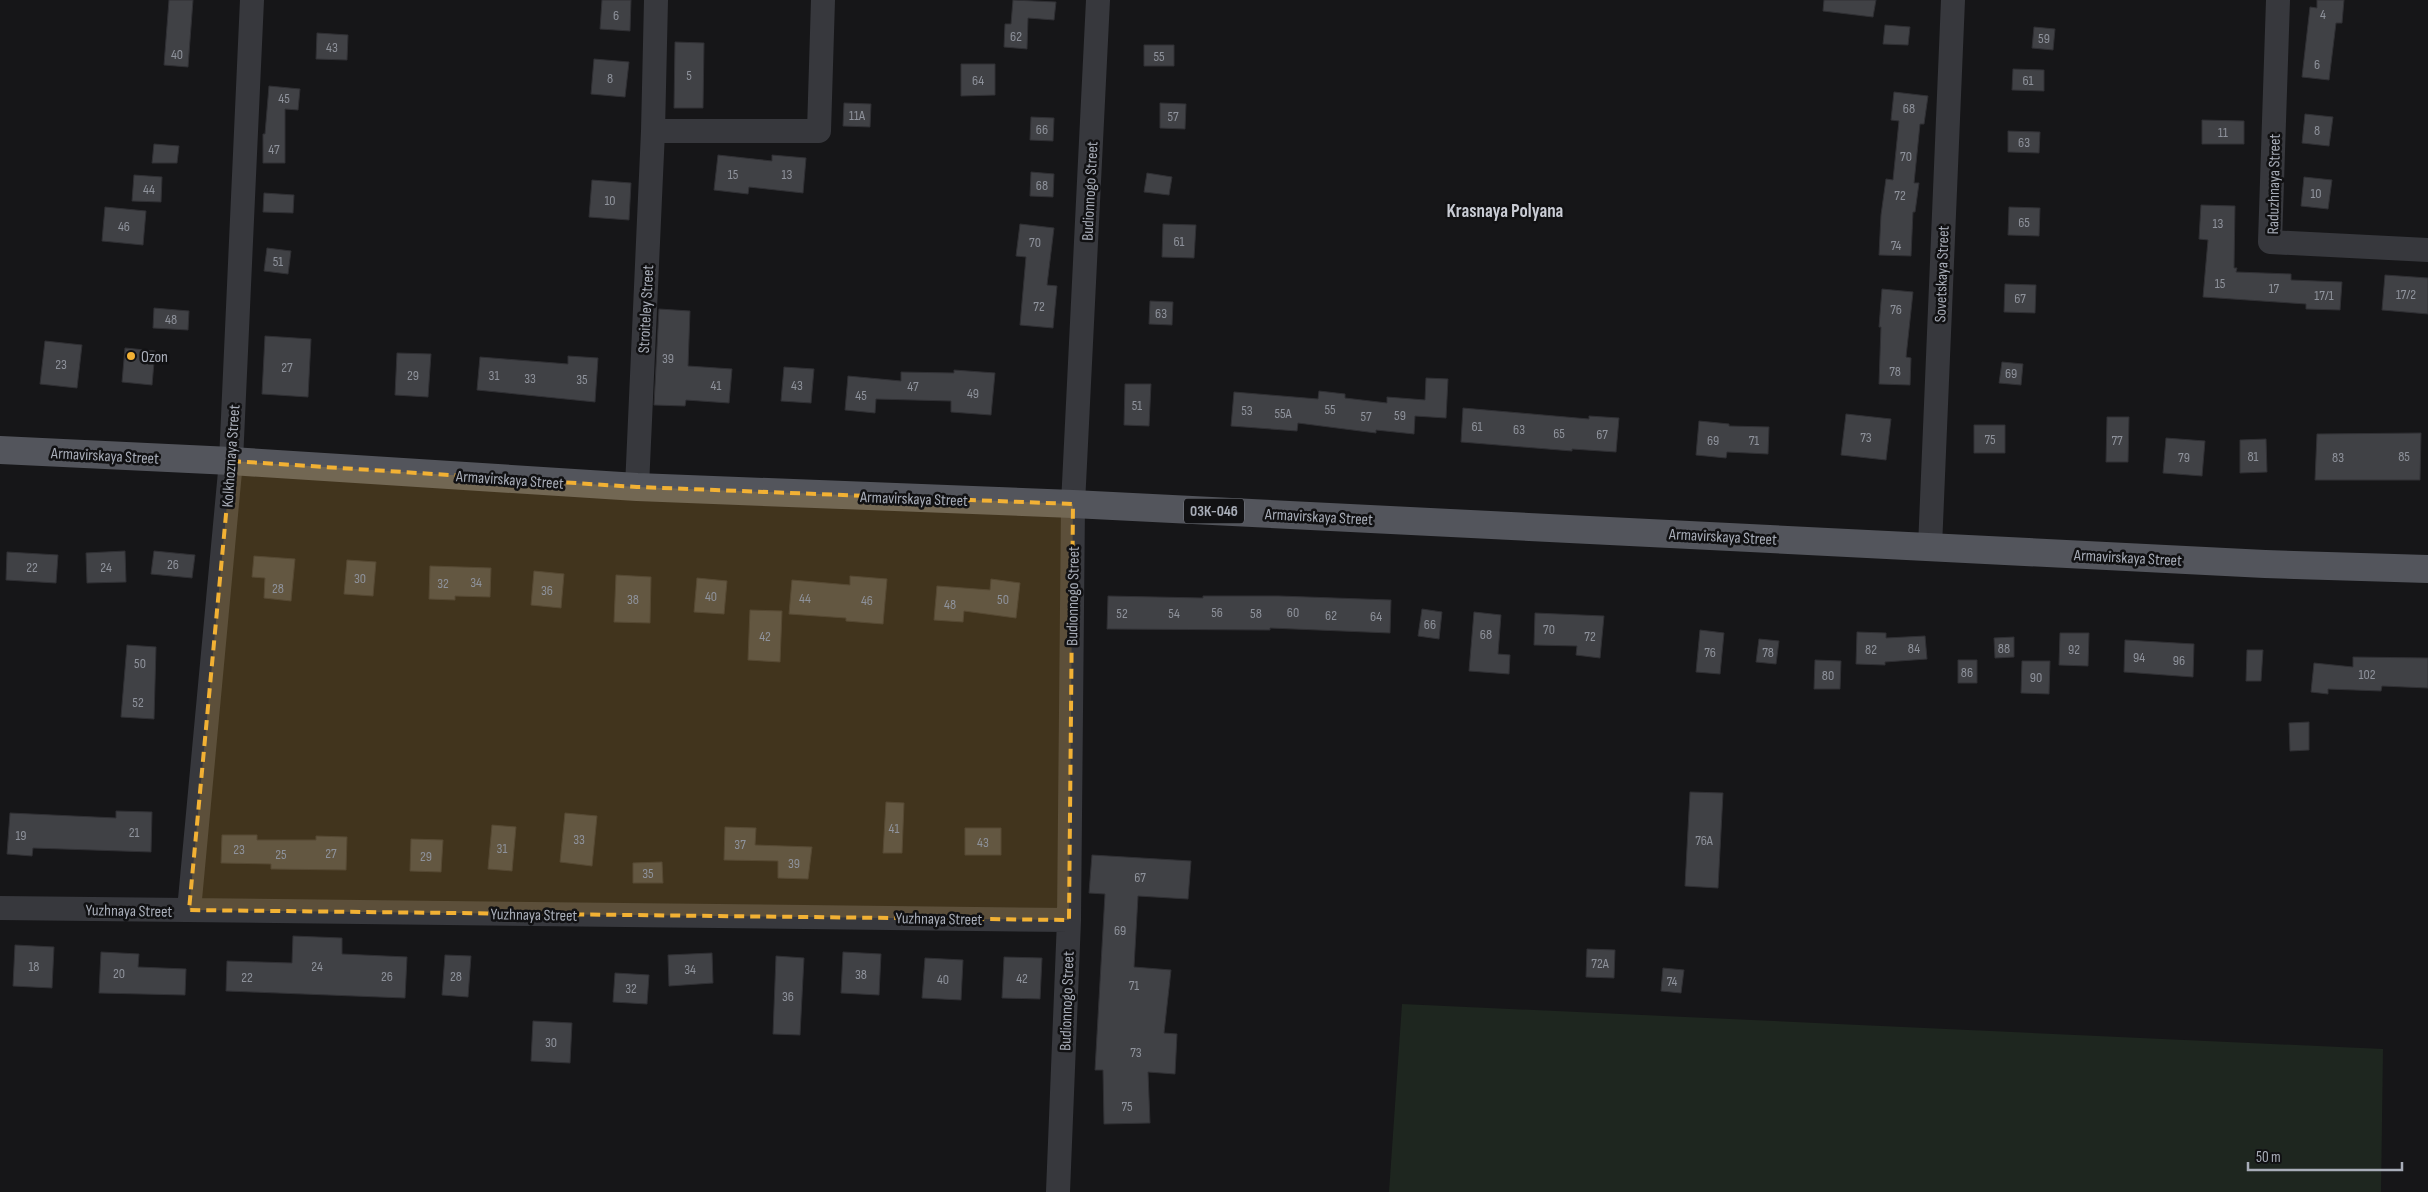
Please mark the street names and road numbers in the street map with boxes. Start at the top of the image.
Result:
street label: Raduzhnaya Street [2264,133,2285,234]
street label: Budionnogo Street [1078,141,1103,241]
street label: Sovetskaya Street [1931,225,1954,323]
street label: Stroiteley Street [635,264,658,354]
street label: Kolkhoznaya Street [218,404,245,508]
street label: Armavirskaya Street [50,444,159,469]
street label: Armavirskaya Street [454,467,564,494]
street label: Armavirskaya Street [859,488,968,511]
road number: 03К-046 [1184,498,1244,524]
street label: Armavirskaya Street [1264,505,1373,530]
street label: Armavirskaya Street [1668,525,1777,550]
street label: Budionnogo Street [1063,546,1084,646]
street label: Armavirskaya Street [2073,546,2182,571]
street label: Yuzhnaya Street [86,901,173,922]
street label: Yuzhnaya Street [491,905,578,926]
street label: Yuzhnaya Street [896,909,983,930]
street label: Budionnogo Street [1056,951,1079,1051]

